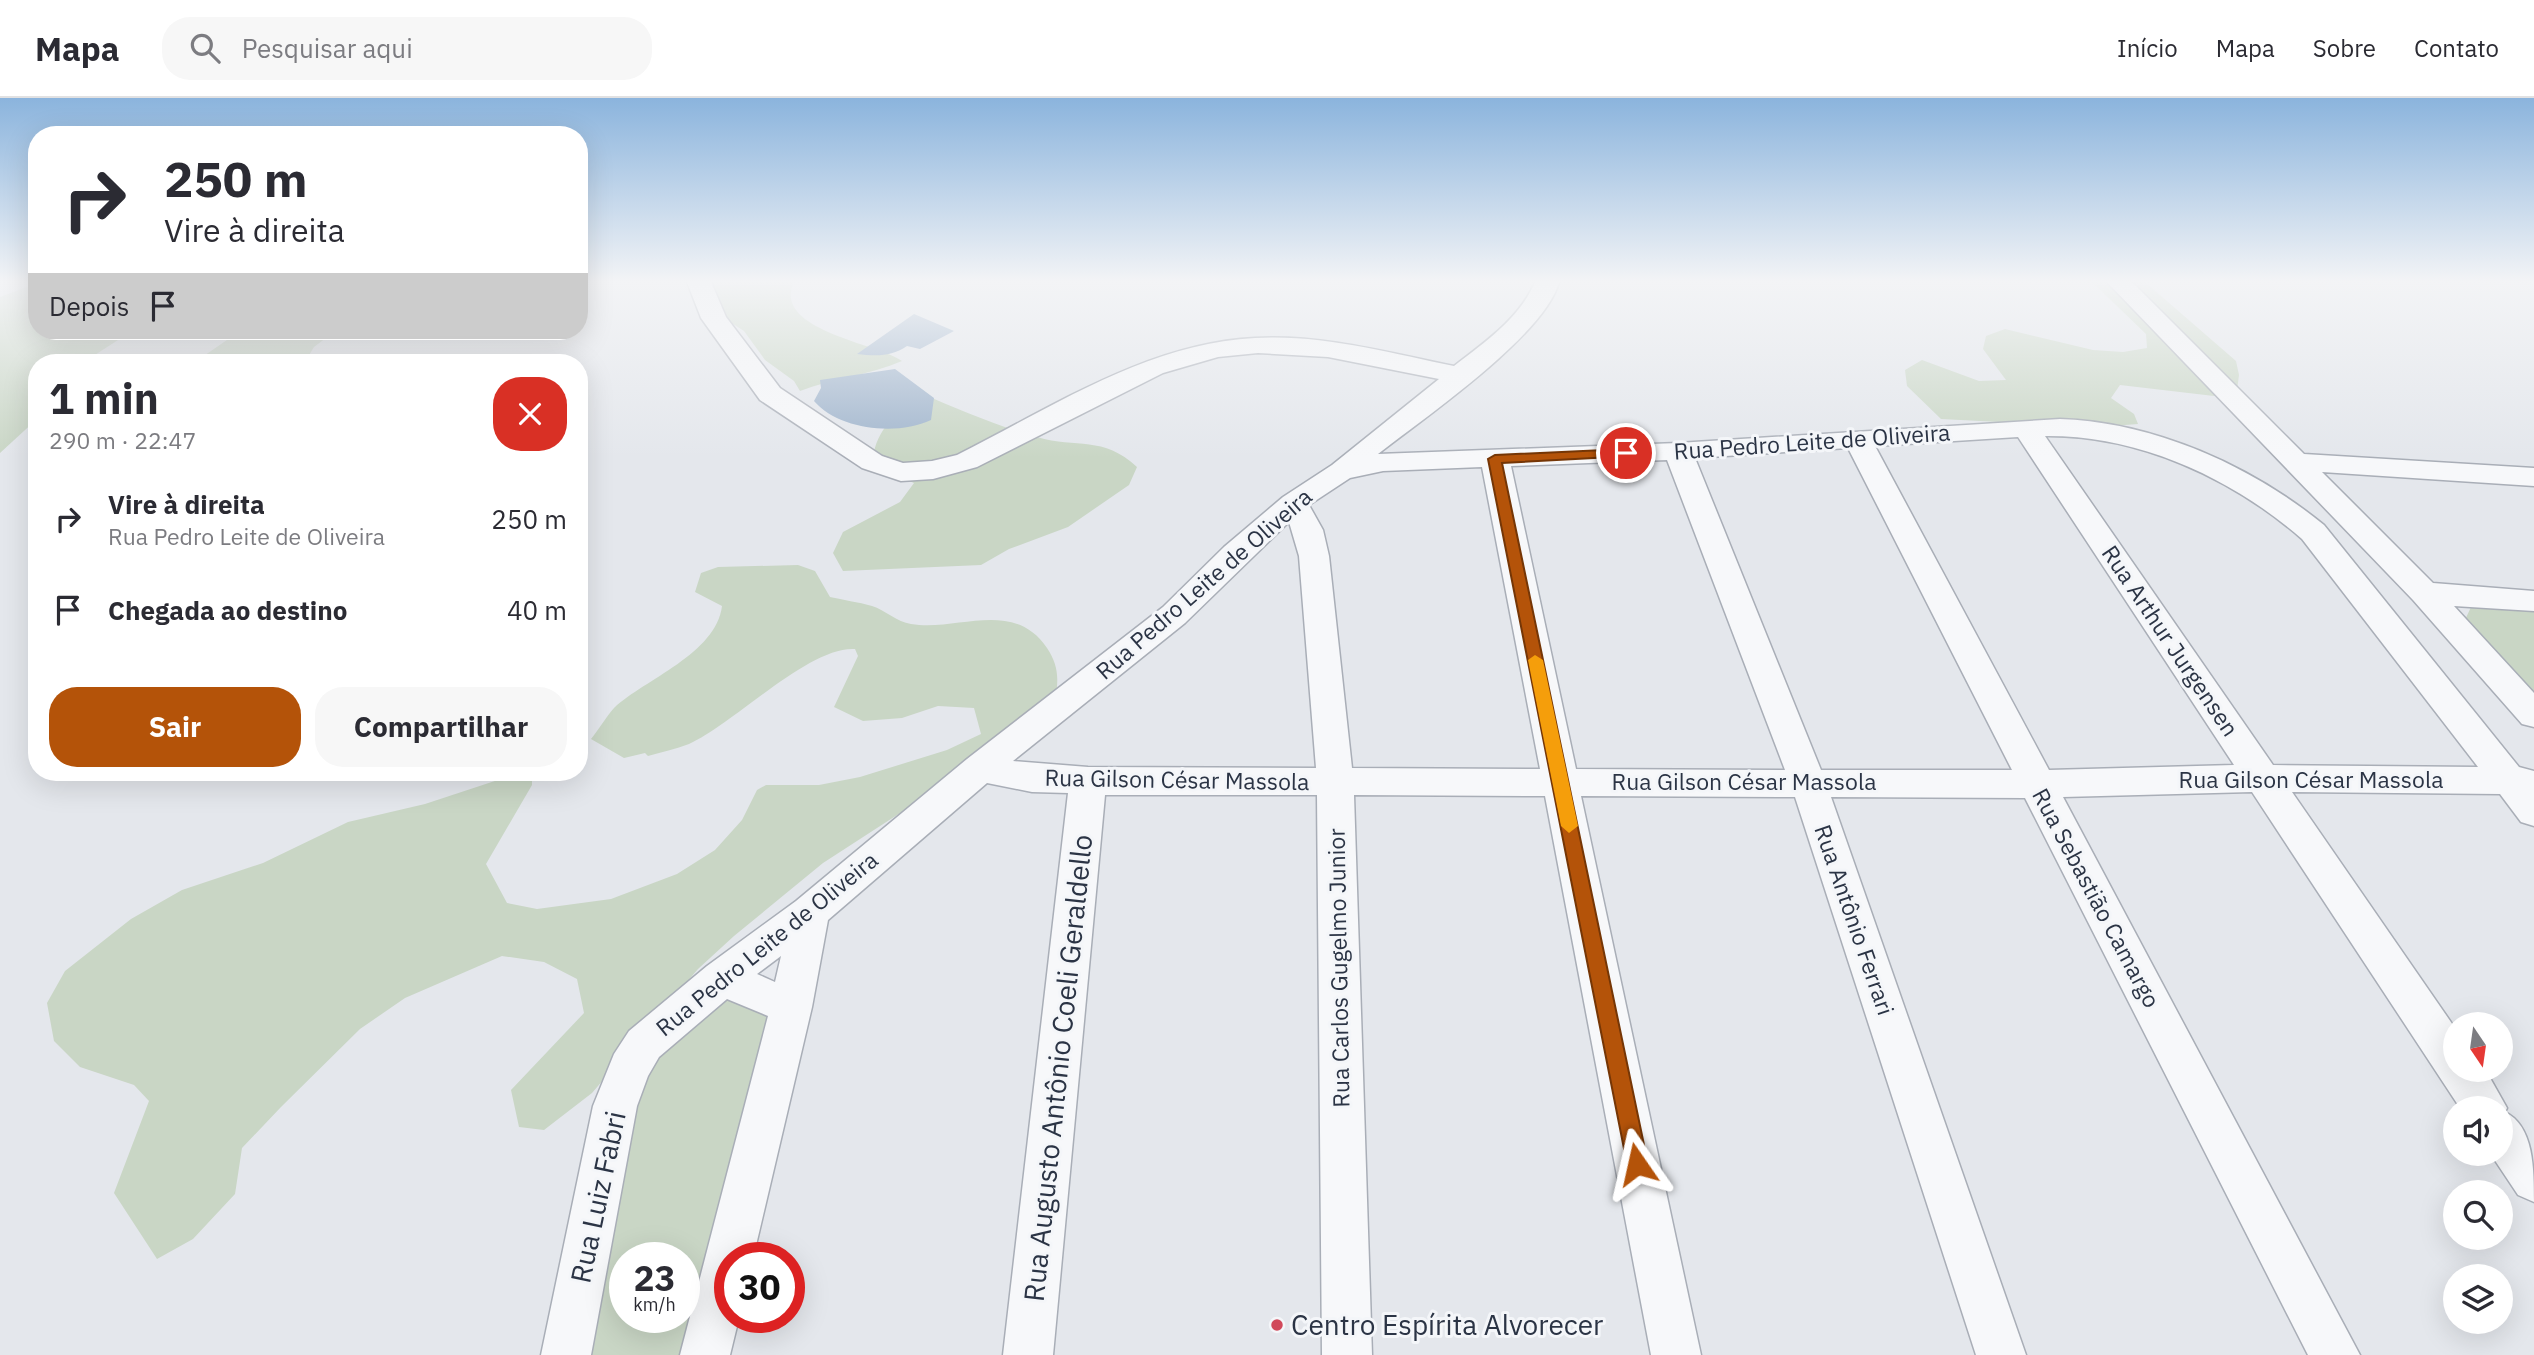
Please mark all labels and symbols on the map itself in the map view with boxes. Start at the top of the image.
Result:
street label: Rua Pedro Leite de Oliveira [1673,416,1951,466]
pin [1596,423,1656,483]
street label: Rua Pedro Leite de Oliveira [1089,481,1318,685]
street label: Rua Arthur Jurgensen [2096,539,2246,742]
street label: Rua Gilson César Massola [1044,762,1310,796]
street label: Rua Gilson César Massola [2179,764,2443,794]
street label: Rua Gilson César Massola [1612,766,1876,796]
street label: Rua Sebastião Camargo [2026,783,2167,1012]
street label: Rua Antônio Ferrari [1808,820,1902,1019]
street label: Rua Carlos Gugelmo Junior [1321,827,1355,1108]
street label: Rua Augusto Antônio Coeli Geraldello [1015,833,1100,1303]
street label: Rua Pedro Leite de Oliveira [649,844,883,1042]
north arrow [2443,1012,2513,1082]
street label: Rua Luiz Fabri [561,1108,634,1286]
position arrow [1600,1127,1674,1201]
speed limit sign: 30 [714,1242,805,1333]
place label: Centro Espírita Alvorecer [1291,1306,1603,1343]
marker: Centro Espírita Alvorecer [1269,1317,1285,1333]

